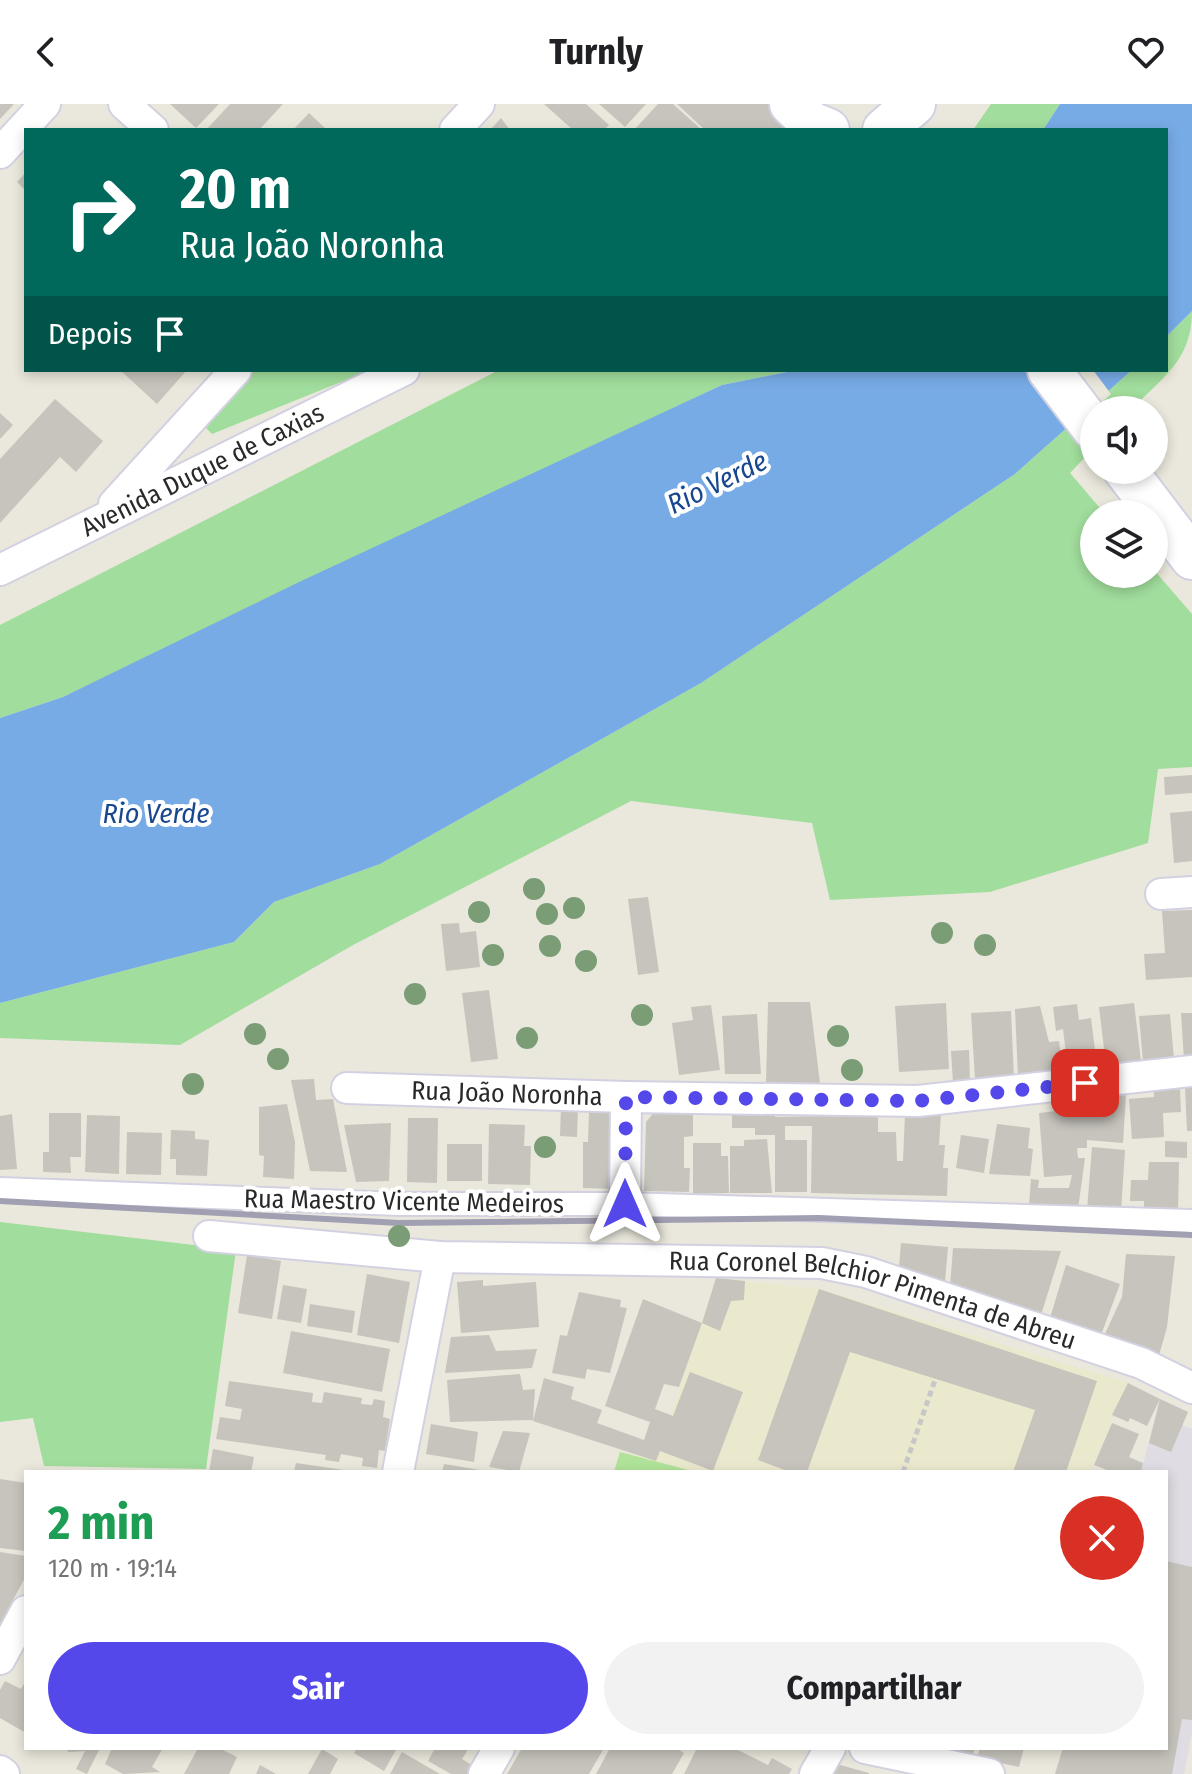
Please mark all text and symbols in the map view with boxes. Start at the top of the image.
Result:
icon: back [24,30,68,74]
text: Turnly [549,30,643,74]
icon: heart [1124,30,1168,74]
text: 20 m [180,156,291,223]
icon: right [48,160,152,264]
text: Rua João Noronha [180,224,445,268]
icon: arrive [148,312,192,356]
text: Depois [48,316,132,352]
map controls [1080,396,1168,588]
button: sound [1080,396,1168,484]
street label: Avenida Duque de Caxias [76,397,329,543]
water label: Rio Verde [662,444,773,521]
button: layers [1080,500,1168,588]
water label: Rio Verde [102,797,210,830]
pin [1051,1049,1119,1117]
icon: arrive [1063,1061,1107,1105]
street label: Rua João Noronha [411,1075,603,1112]
position arrow [583,1162,667,1246]
street label: Rua Maestro Vicente Medeiros [244,1183,564,1220]
street label: Rua Coronel Belchior Pimenta de Abreu [669,1246,1080,1356]
text: 2 min [48,1494,154,1552]
button: close [1060,1496,1144,1580]
text: 120 m · 19:14 [48,1553,177,1584]
button: Sair [48,1642,588,1734]
button: Compartilhar [604,1642,1144,1734]

